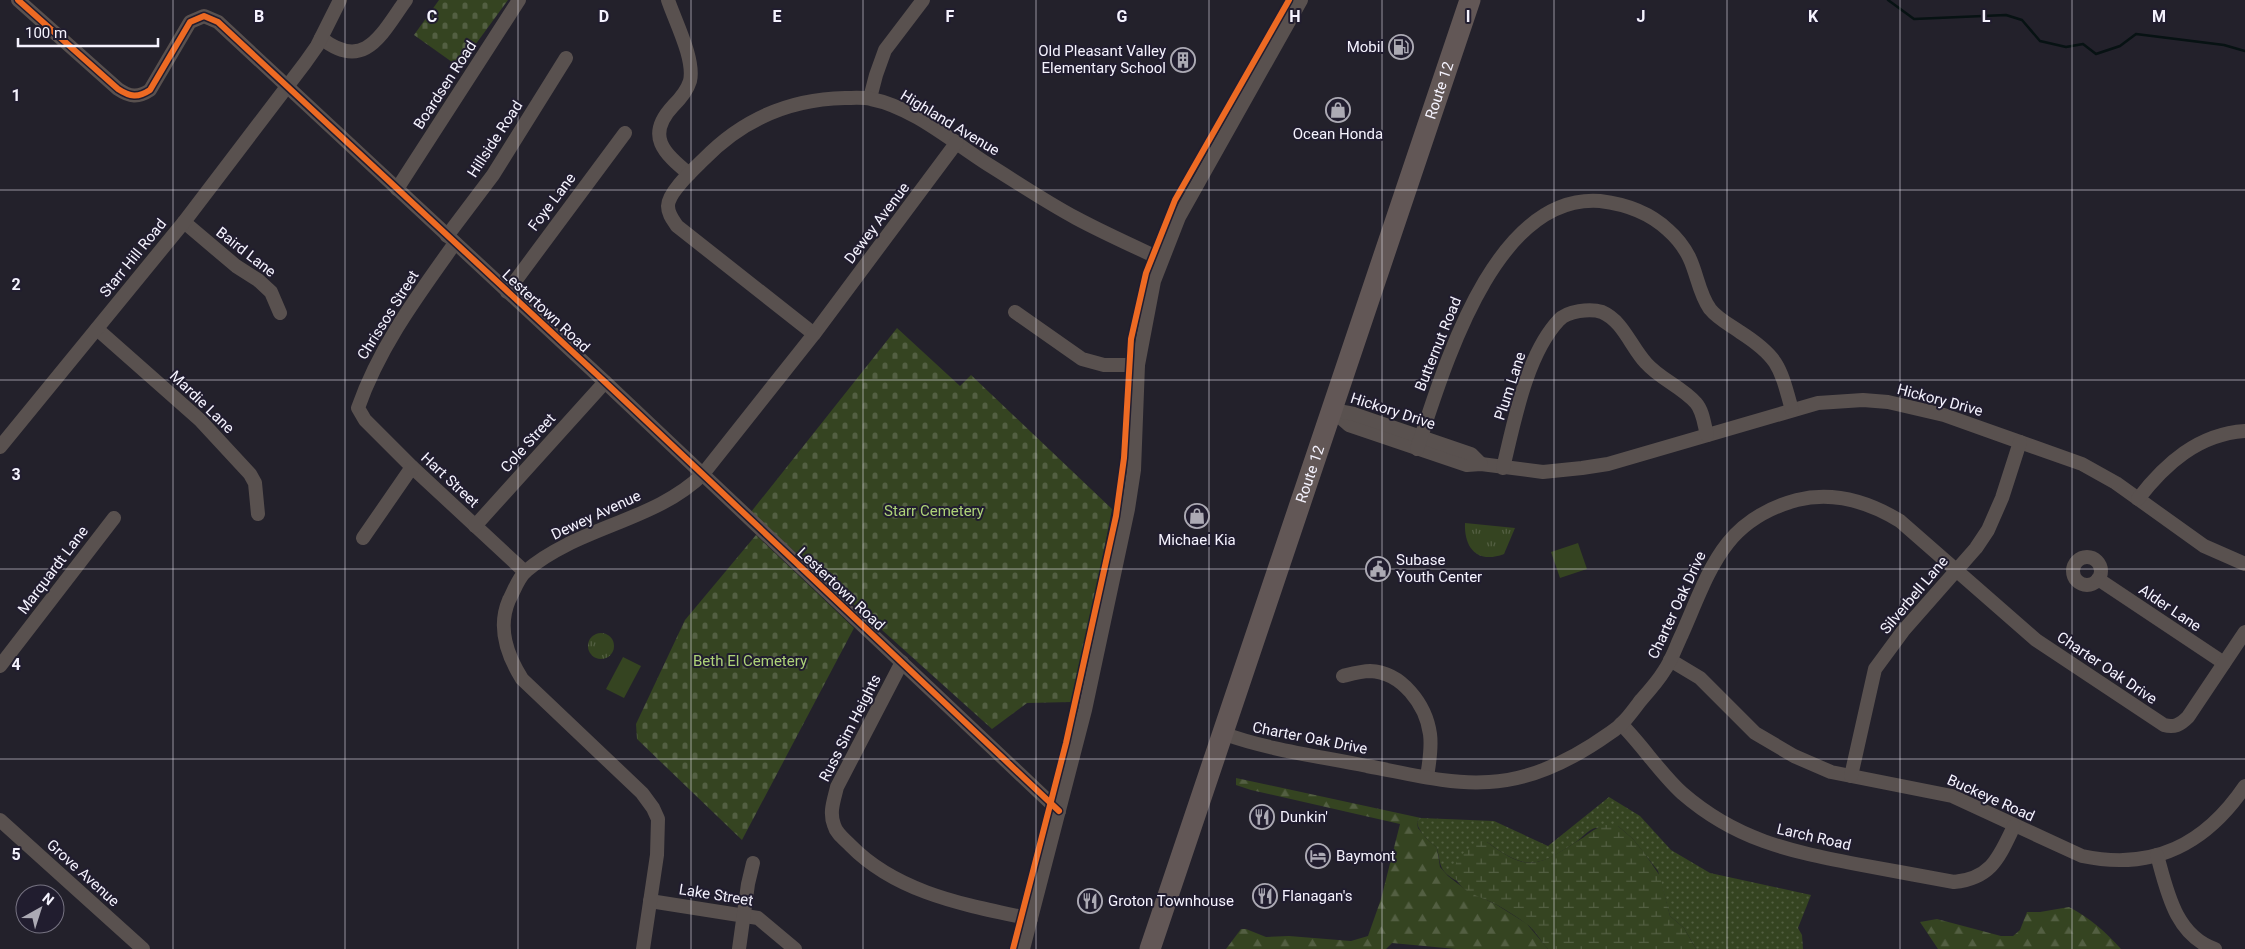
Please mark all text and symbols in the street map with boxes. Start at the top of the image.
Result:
text: B [254,7,264,26]
text: C [427,7,437,26]
text: D [599,7,609,26]
text: E [773,7,782,26]
text: F [946,7,955,26]
text: G [1117,7,1128,26]
text: H [1289,7,1301,26]
text: I [1466,7,1470,26]
text: J [1637,7,1645,26]
text: K [1808,7,1819,26]
text: L [1982,7,1991,26]
text: M [2152,7,2166,26]
scale bar [18,15,158,47]
text: 100 m [25,24,67,42]
fuel station icon: Mobil [1388,34,1414,60]
street label: Boardsen Road [410,37,480,133]
place label: Mobil [1347,38,1384,56]
place label: Old Pleasant Valley Elementary School [1038,42,1166,77]
building icon: Old Pleasant Valley Elementary School [1170,47,1196,73]
street label: Route 12 [1421,59,1458,122]
text: 1 [11,86,21,105]
street label: Highland Avenue [897,86,1003,160]
street label: Hillside Road [464,97,526,181]
shop icon: Ocean Honda [1325,97,1351,123]
place label: Ocean Honda [1293,125,1383,143]
street label: Foye Lane [524,169,580,234]
street label: Dewey Avenue [841,179,913,267]
street label: Starr Hill Road [96,215,170,301]
street label: Baird Lane [213,223,279,281]
street label: Lestertown Road [499,266,593,356]
street label: Chrissos Street [353,267,423,363]
text: 2 [11,275,21,294]
street label: Butternut Road [1411,294,1465,394]
street label: Plum Lane [1491,350,1530,422]
street label: Mardie Lane [166,367,238,437]
street label: Hickory Drive [1895,380,1985,420]
street label: Hickory Drive [1348,389,1438,433]
street label: Cole Street [497,410,559,476]
street label: Route 12 [1292,443,1328,505]
street label: Hart Street [417,449,483,511]
text: 3 [11,465,21,484]
street label: Dewey Avenue [548,486,644,544]
park label: Starr Cemetery [884,502,984,520]
shop icon: Michael Kia [1184,503,1210,529]
street label: Marquardt Lane [14,522,92,618]
place label: Michael Kia [1158,531,1236,549]
street label: Lestertown Road [794,544,888,634]
street label: Charter Oak Drive [1644,548,1710,662]
place label: Subase Youth Center [1396,551,1482,586]
street label: Silverbell Lane [1876,552,1952,638]
public building icon: Subase Youth Center [1365,556,1391,582]
street label: Alder Lane [2135,581,2205,635]
street label: Charter Oak Drive [2054,628,2160,708]
park label: Beth El Cemetery [693,652,807,670]
text: 4 [11,655,21,674]
street label: Russ Sim Heights [815,671,885,785]
street label: Charter Oak Drive [1251,718,1369,758]
street label: Buckeye Road [1944,771,2038,825]
restaurant icon: Dunkin' [1249,804,1275,830]
place label: Dunkin' [1280,808,1328,826]
street label: Larch Road [1775,820,1853,854]
street label: Grove Avenue [43,836,123,910]
hotel icon: Baymont [1305,843,1331,869]
text: 5 [11,845,21,864]
place label: Baymont [1336,847,1395,865]
street label: Lake Street [678,880,755,910]
restaurant icon: Flanagan's [1252,883,1278,909]
north arrow [15,884,65,934]
place label: Flanagan's [1282,887,1352,905]
restaurant icon: Groton Townhouse [1077,888,1103,914]
text: N [39,890,57,908]
place label: Groton Townhouse [1108,892,1234,910]

